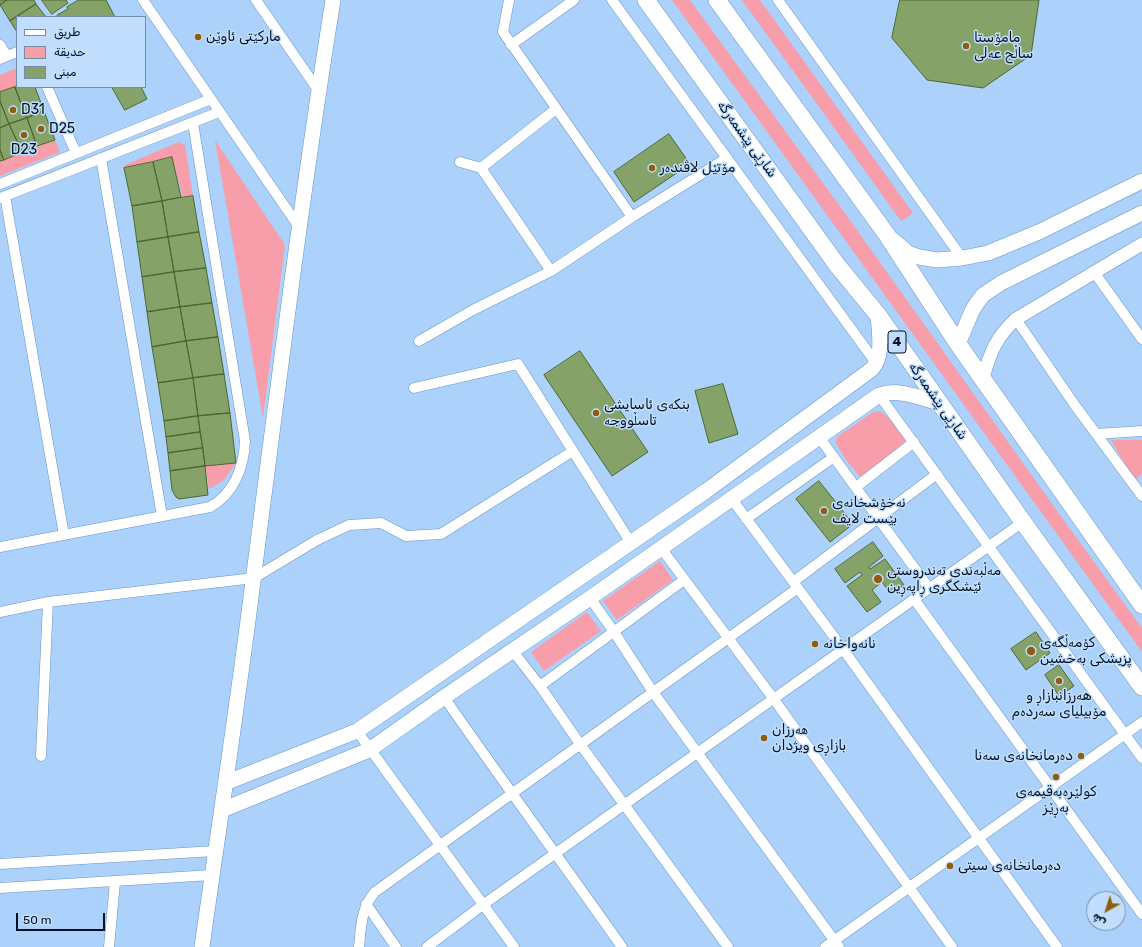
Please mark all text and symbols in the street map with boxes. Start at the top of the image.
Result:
legend [16,16,146,88]
text: طريق [54,25,80,39]
place label: مارکێتی ئاوێن [206,29,281,45]
place label: مامۆستا ساڵح عەلی [974,30,1033,62]
marker: مارکێتی ئاوێن [193,32,203,42]
marker: مامۆستا ساڵح عەلی [961,41,971,51]
text: حديقة [54,45,86,59]
text: مبنى [54,65,76,79]
street label: شاڕێی پێشمەرگە [713,97,781,181]
place label: D31 [21,102,45,118]
marker: D31 [8,105,18,115]
place label: D25 [49,121,75,137]
marker: D25 [36,124,46,134]
marker: D23 [19,130,29,140]
place label: D23 [11,142,37,158]
place label: مۆتێل لاڤندەر [660,160,735,176]
marker: مۆتێل لاڤندەر [647,163,657,173]
road number: 4 [888,331,906,353]
street label: شاڕێی پێشمەرگە [905,359,971,443]
place label: بنکەی ئاسایشی تاسڵووجە [604,397,690,430]
marker: بنکەی ئاسایشی تاسڵووجە [591,408,601,418]
place label: نەخۆشخانەی بێست لایف [832,495,906,528]
marker: نەخۆشخانەی بێست لایف [819,506,829,516]
place label: مەڵبەندی تەندروستی ئێشکگری ڕاپەڕین [887,563,1001,596]
marker: مەڵبەندی تەندروستی ئێشکگری ڕاپەڕین [872,573,884,585]
place label: کۆمەڵگەی پزیشکی بەخشین [1040,635,1132,668]
place label: نانەواخانە [823,636,876,652]
marker: نانەواخانە [810,639,820,649]
marker: کۆمەڵگەی پزیشکی بەخشین [1025,645,1037,657]
marker: هەرزانبازاڕ و مۆبیلیای سەردەم [1054,676,1064,686]
place label: هەرزانبازاڕ و مۆبیلیای سەردەم [1012,688,1106,720]
place label: ھەرزان بازاڕی ویژدان [772,722,846,754]
marker: ھەرزان بازاڕی ویژدان [759,733,769,743]
place label: دەرمانخانەی سەنا [974,748,1073,764]
marker: دەرمانخانەی سەنا [1076,751,1086,761]
marker: کولێرەبەقیمەی بەڕێز [1051,772,1061,782]
place label: کولێرەبەقیمەی بەڕێز [1016,784,1096,816]
place label: دەرمانخانەی سیتی [958,858,1061,874]
marker: دەرمانخانەی سیتی [945,861,955,871]
north arrow [1086,891,1126,931]
scale bar [18,905,107,931]
text: ش [1089,911,1108,929]
text: 50 m [23,913,51,927]

